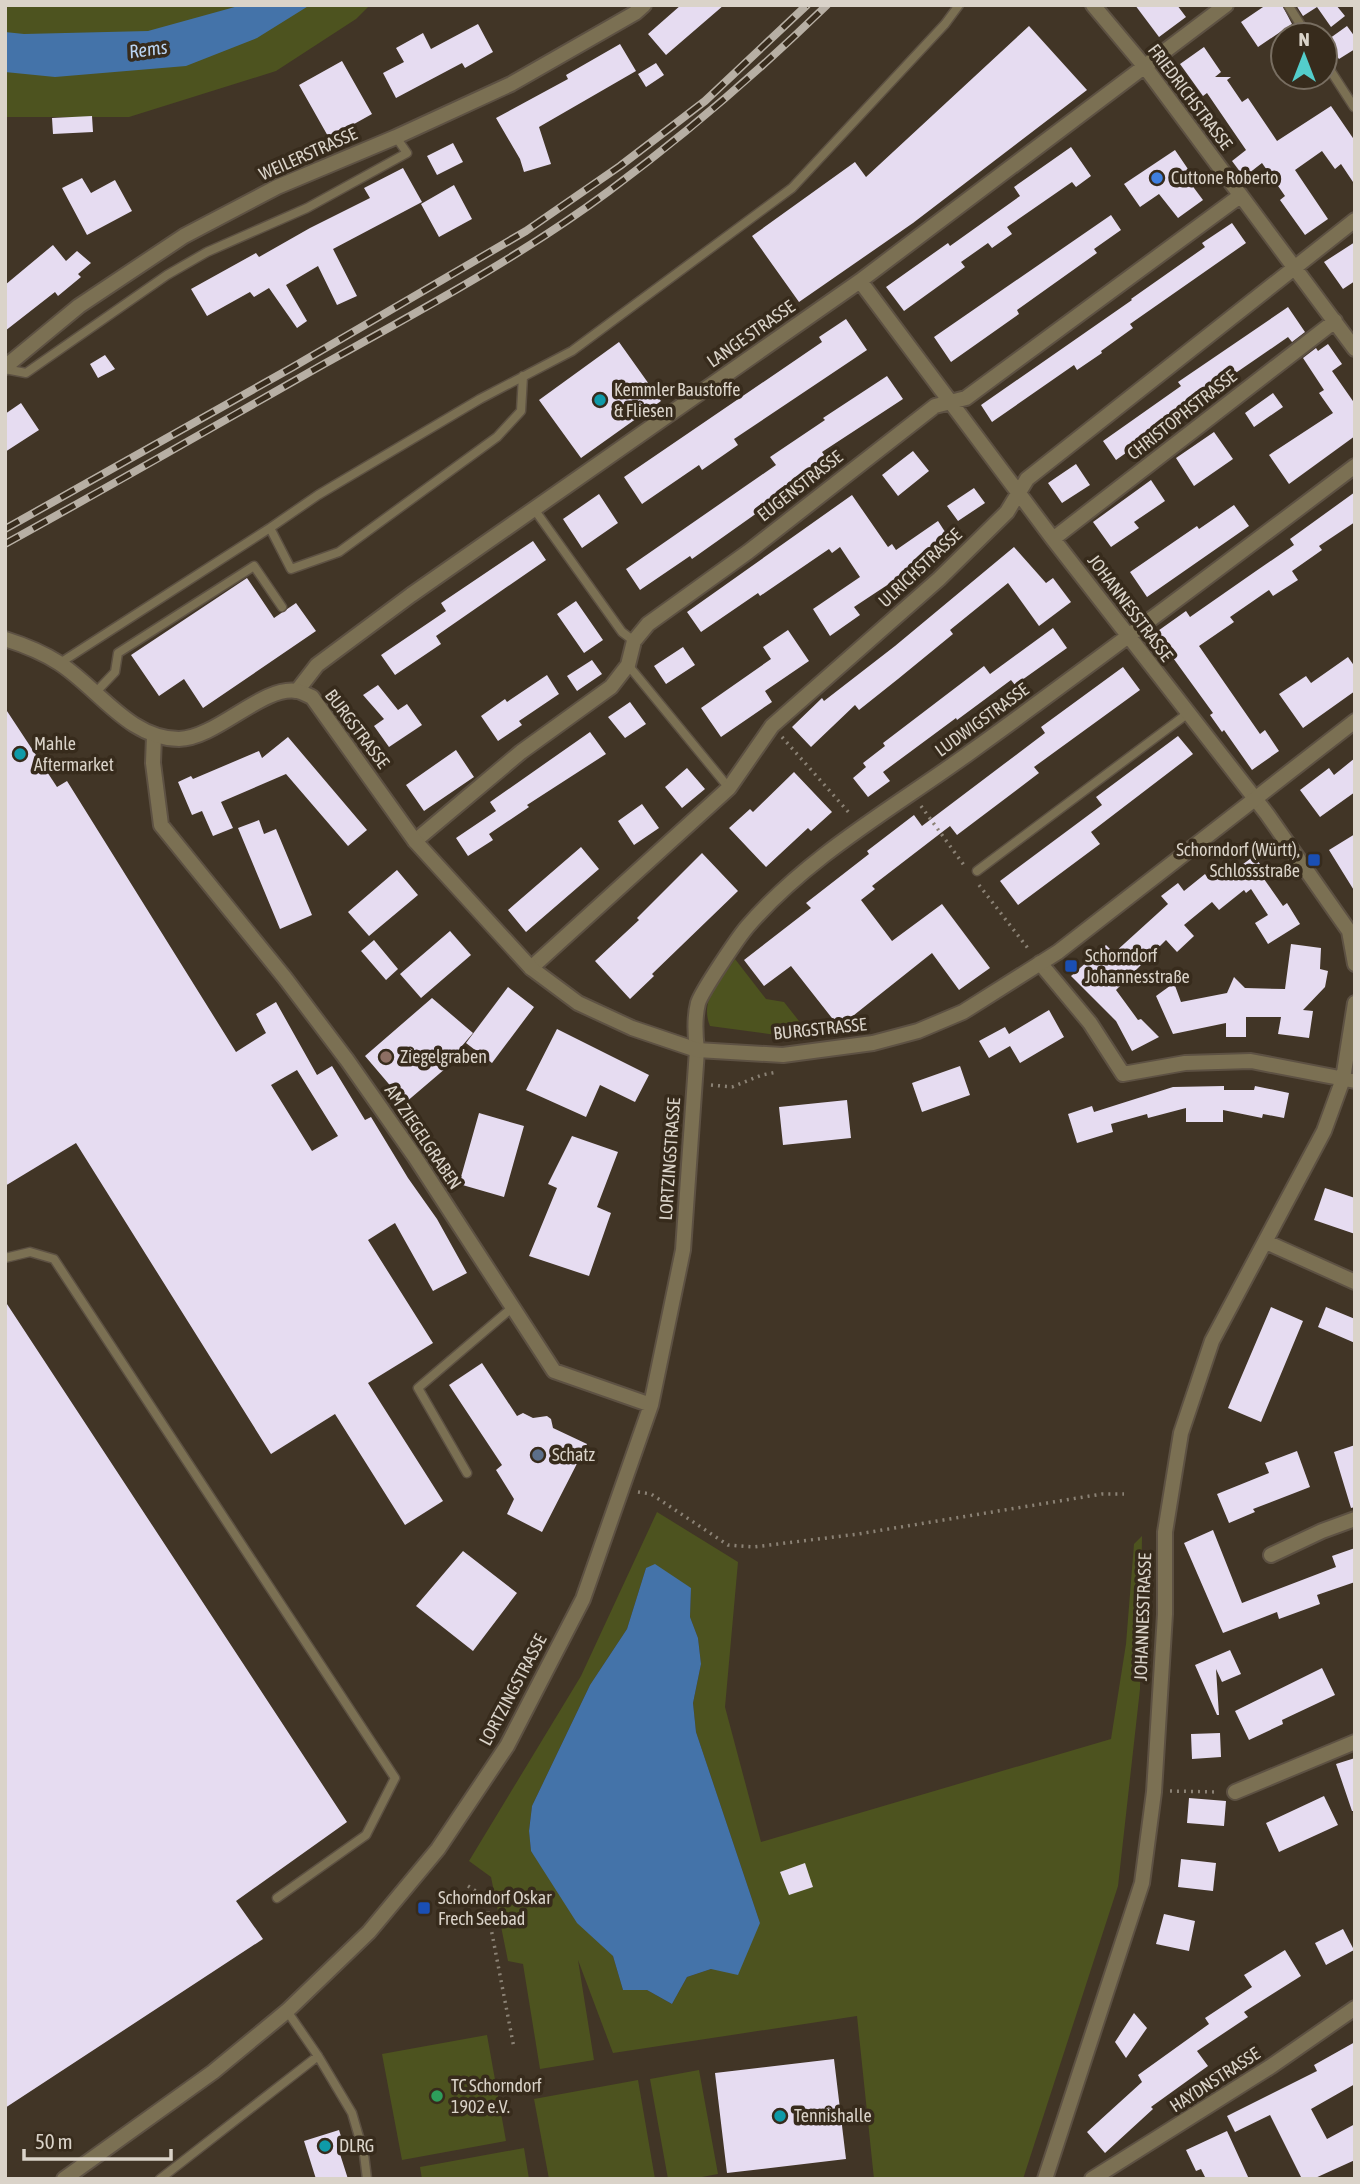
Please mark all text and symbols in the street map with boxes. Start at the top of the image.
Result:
north arrow [1269,21,1339,91]
text: N [1298,28,1310,50]
water label: Rems [127,35,169,63]
street label: FRIEDRICHSTRASSE [1144,40,1237,154]
street label: WEILERSTRASSE [256,122,360,184]
place label: Cuttone Roberto [1171,167,1279,188]
marker: Cuttone Roberto [1149,170,1165,186]
street label: LANGE STRASSE [703,296,799,371]
street label: CHRISTOPHSTRASSE [1123,365,1241,464]
place label: Kemmler Baustoffe & Fliesen [614,379,740,421]
marker: Kemmler Baustoffe & Fliesen [592,392,608,408]
street label: EUGENSTRASSE [753,446,847,525]
street label: ULRICHSTRASSE [874,524,966,611]
street label: JOHANNESSTRASSE [1083,550,1178,665]
street label: LUDWIGSTRASSE [931,678,1033,761]
street label: BURGSTRASSE [321,685,394,773]
place label: Mahle Aftermarket [34,733,114,775]
marker: Mahle Aftermarket [12,746,28,762]
place label: Schorndorf (Württ), Schlossstraße [1176,839,1300,881]
marker: Schorndorf (Württ), Schlossstraße [1306,852,1322,868]
place label: Schorndorf Johannesstraße [1085,945,1190,987]
marker: Schorndorf Johannesstraße [1063,958,1079,974]
street label: BURGSTRASSE [772,1013,868,1044]
place label: Ziegelgraben [400,1046,487,1067]
marker: Ziegelgraben [378,1049,394,1065]
street label: AM ZIEGELGRABEN [381,1080,466,1193]
street label: LORTZINGSTRASSE [655,1097,684,1221]
place label: Schatz [552,1444,596,1465]
marker: Schatz [530,1447,546,1463]
street label: JOHANNESSTRASSE [1130,1552,1155,1681]
street label: LORTZINGSTRASSE [474,1630,551,1749]
place label: Schorndorf Oskar Frech Seebad [438,1887,552,1929]
marker: Schorndorf Oskar Frech Seebad [416,1900,432,1916]
street label: HAYDNSTRASSE [1166,2043,1264,2116]
place label: TC Schorndorf 1902 e.V. [451,2075,542,2117]
marker: TC Schorndorf 1902 e.V. [429,2088,445,2104]
place label: Tennishalle [794,2105,872,2126]
marker: Tennishalle [772,2108,788,2124]
scale bar [24,2118,172,2162]
text: 50 m [35,2129,73,2153]
place label: DLRG [339,2135,374,2156]
marker: DLRG [317,2138,333,2154]

